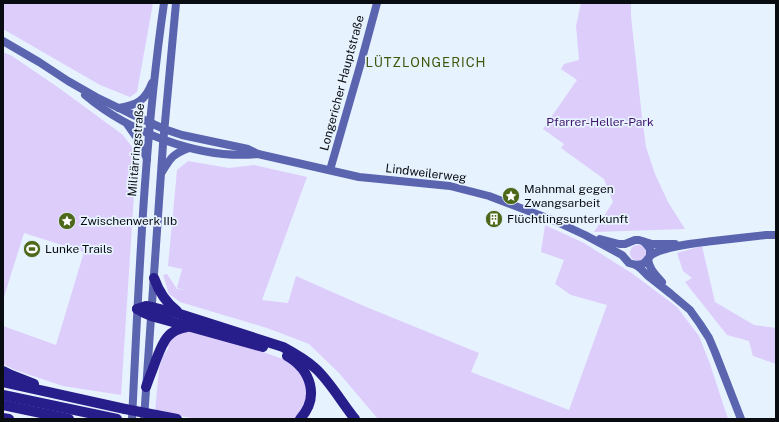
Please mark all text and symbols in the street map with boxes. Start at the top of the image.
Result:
street label: Longericher Hauptstraße [317,13,367,152]
district label: LÜTZLONGERICH [365,55,487,70]
street label: Militärringstraße [125,103,147,197]
park label: Pfarrer-Heller-Park [546,115,654,129]
street label: Lindweilerweg [385,161,467,185]
place label: Mahnmal gegen Zwangsarbeit [524,182,614,210]
place icon: Mahnmal gegen Zwangsarbeit [501,186,521,206]
building icon: Flüchtlingsunterkunft [484,209,504,229]
place icon: Zwischenwerk IIb [57,211,77,231]
place label: Flüchtlingsunterkunft [507,212,629,226]
place label: Zwischenwerk IIb [80,214,177,228]
sports icon: Lunke Trails [22,239,42,259]
place label: Lunke Trails [45,242,112,256]

